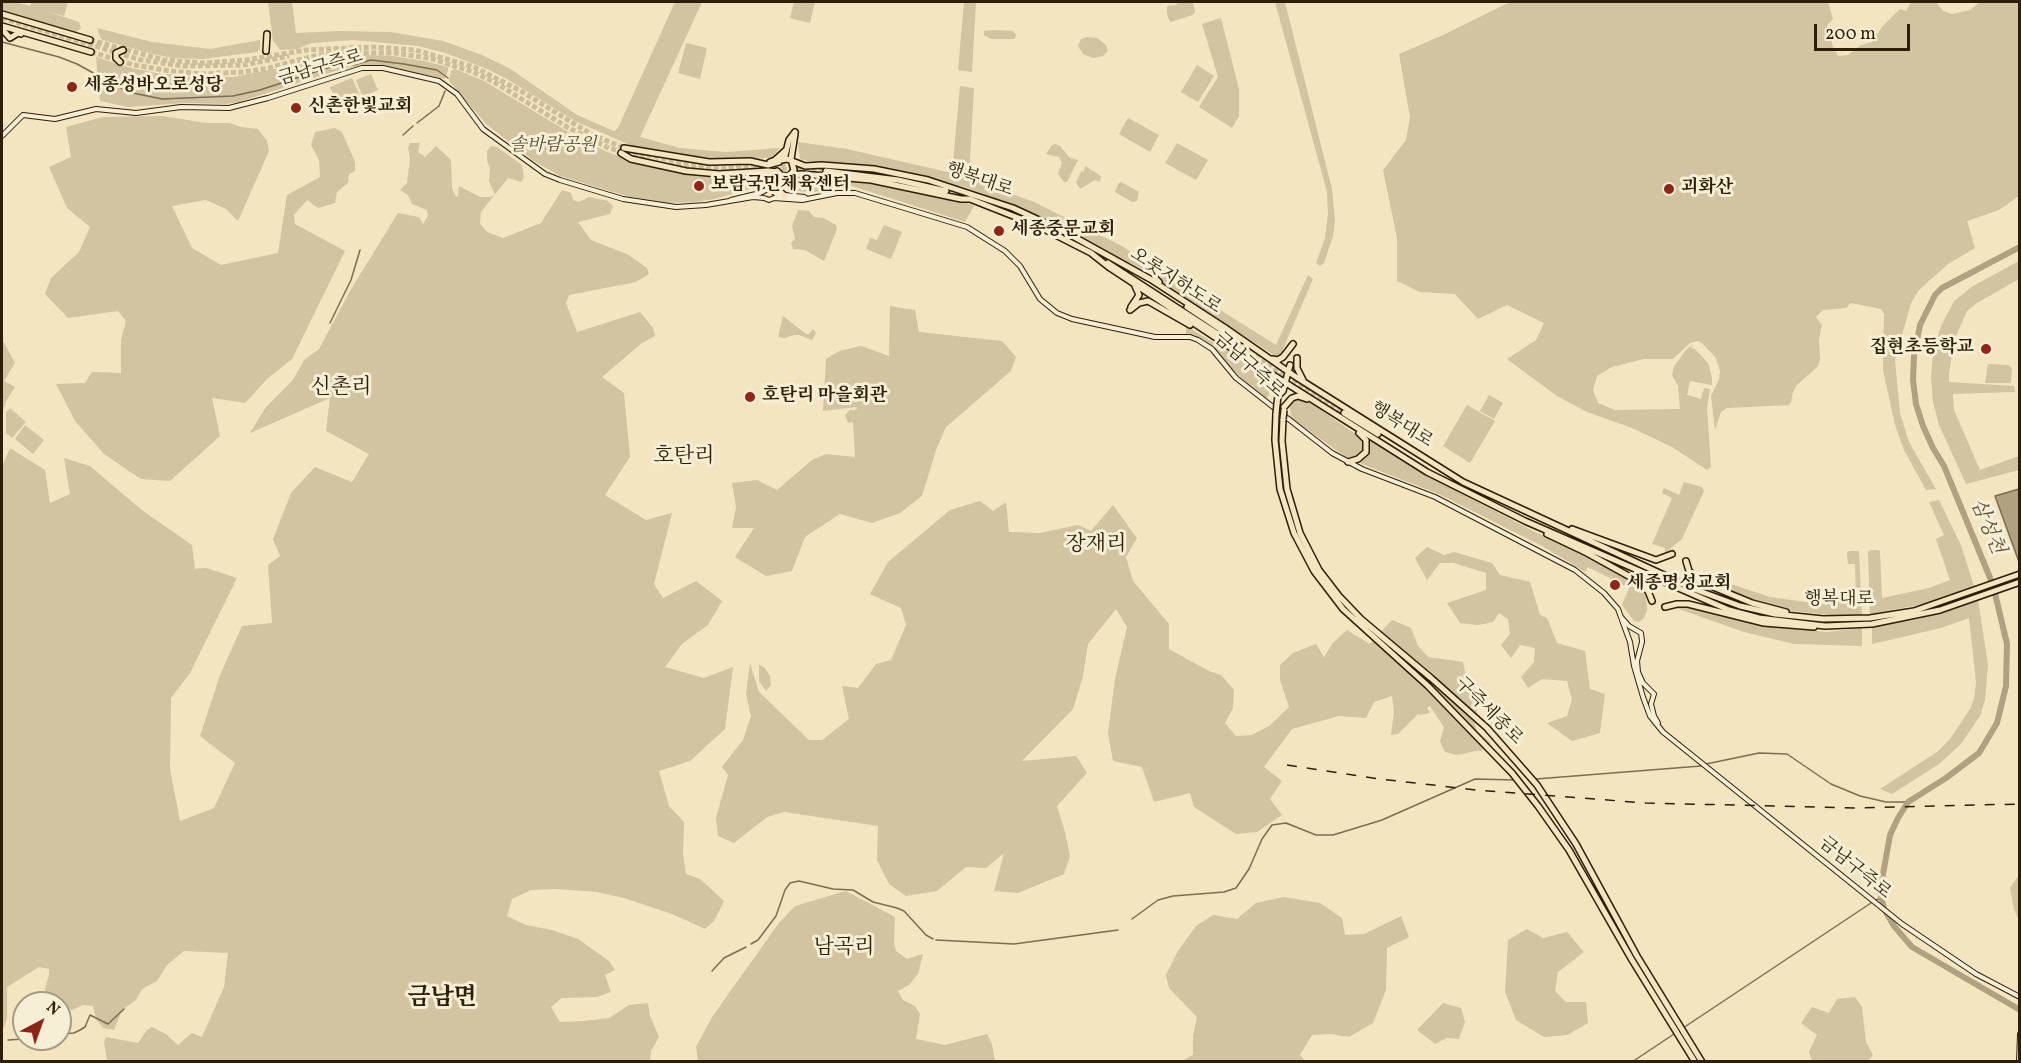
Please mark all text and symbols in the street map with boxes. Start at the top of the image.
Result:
scale bar [1817,12,1913,50]
text: 200 m [1825,22,1876,47]
street label: 금남구즉로 [276,47,366,91]
place label: 세종성바오로성당 [84,76,223,98]
marker: 세종성바오로성당 [65,80,79,94]
place label: 신촌한빛교회 [308,97,412,119]
marker: 신촌한빛교회 [289,101,303,115]
park label: 솔바람공원 [510,136,596,158]
street label: 행복대로 [943,159,1015,203]
place label: 보람국민체육센터 [711,175,850,197]
place label: 괴화산 [1681,178,1733,200]
marker: 보람국민체육센터 [692,179,706,193]
marker: 괴화산 [1662,182,1676,196]
place label: 세종중문교회 [1011,220,1115,242]
marker: 세종중문교회 [992,224,1006,238]
street label: 오롯지하도로 [1125,245,1225,319]
street label: 금남구즉로 [1208,329,1288,403]
place label: 집현초등학교 [1870,338,1974,360]
marker: 집현초등학교 [1979,342,1993,356]
district label: 신촌리 [311,376,371,402]
place label: 호탄리 마을회관 [762,386,887,408]
marker: 호탄리 마을회관 [743,390,757,404]
street label: 행복대로 [1366,398,1436,454]
district label: 호탄리 [654,445,714,471]
water label: 삼성천 [1964,496,2008,558]
district label: 장재리 [1066,533,1126,559]
place label: 세종명성교회 [1627,574,1731,596]
marker: 세종명성교회 [1608,578,1622,592]
street label: 행복대로 [1804,590,1874,612]
street label: 구즉세종로 [1450,674,1526,750]
street label: 금남구즉로 [1813,833,1895,905]
district label: 남곡리 [814,936,874,962]
district label: 금남면 [407,986,477,1014]
north arrow [12,991,72,1051]
text: N [41,997,64,1021]

